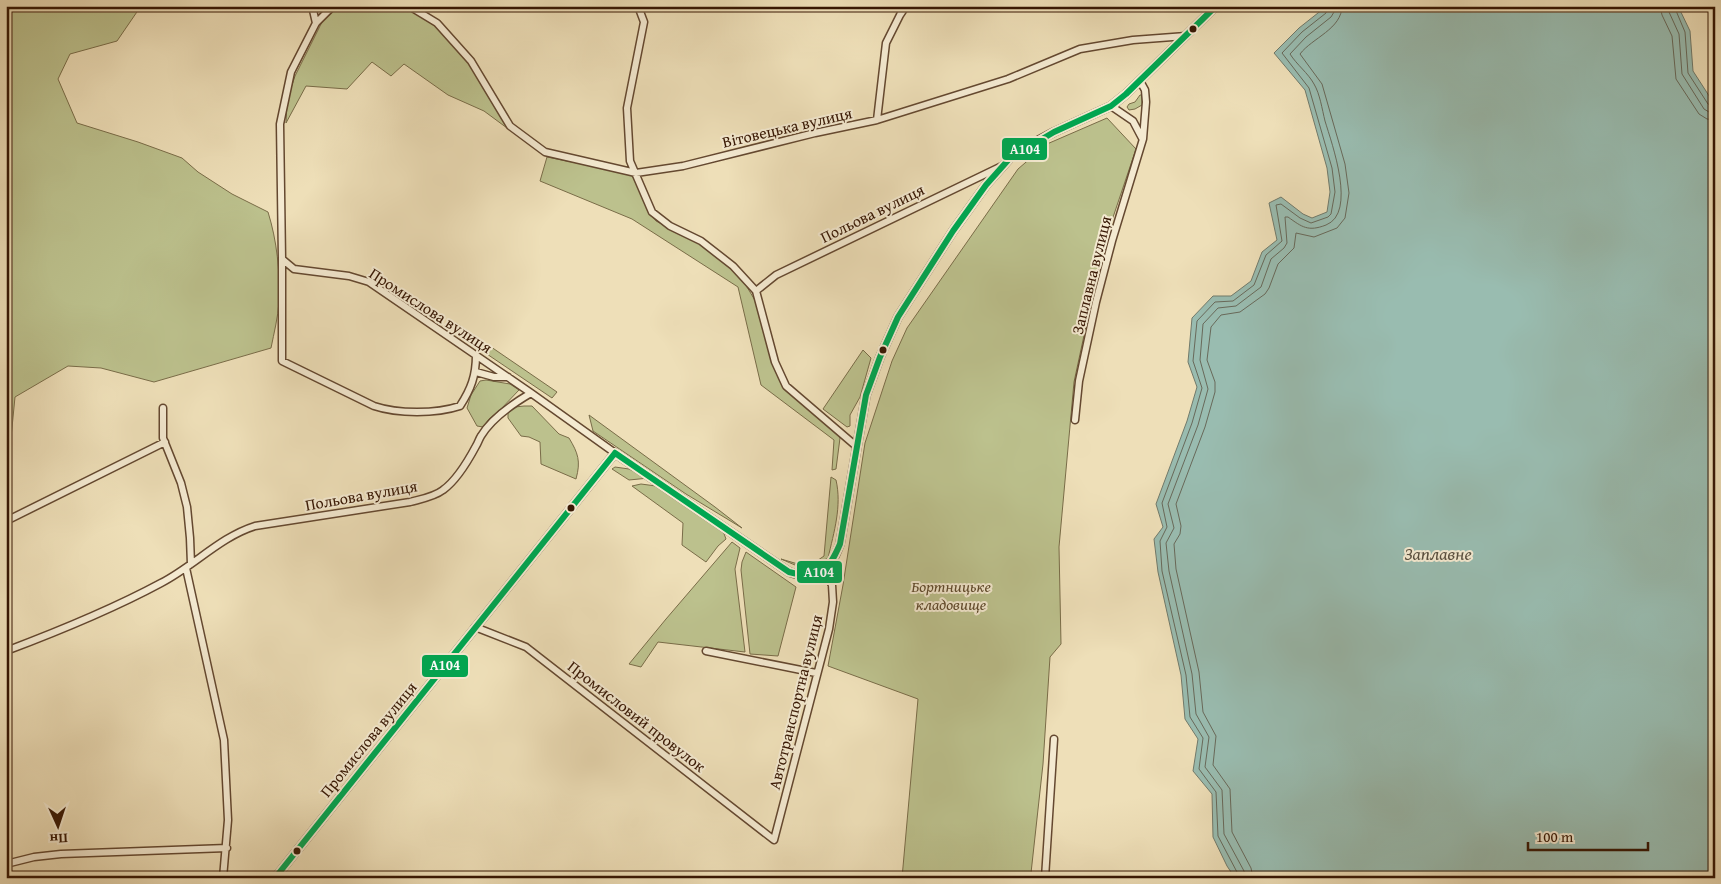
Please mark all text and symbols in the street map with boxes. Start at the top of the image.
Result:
unlabelled marker [1188,24,1198,34]
street label: Вітовецька вулиця [720,100,854,154]
line badge: А104 [1001,137,1048,161]
text: А104 [1010,139,1040,159]
street label: Польова вулиця [816,177,928,249]
street label: Заплавна вулиця [1065,213,1117,337]
street label: Промислова вулиця [365,261,497,359]
unlabelled marker [878,345,888,355]
street label: Польова вулиця [303,473,419,517]
unlabelled marker [566,503,576,513]
water label: Заплавне [1404,540,1472,567]
line badge: А104 [796,560,843,584]
text: А104 [804,562,834,582]
park label: Бортницьке кладовище [911,574,991,616]
street label: Автотранспортна вулиця [762,612,828,792]
line badge: А104 [421,654,469,678]
street label: Промисловий провулок [563,654,712,778]
text: А104 [430,655,460,675]
street label: Промислова вулиця [314,676,422,802]
north arrow [32,802,82,852]
scale bar [1528,819,1648,851]
text: 100 m [1536,826,1574,847]
text: Пн [49,829,68,849]
unlabelled marker [292,846,302,856]

